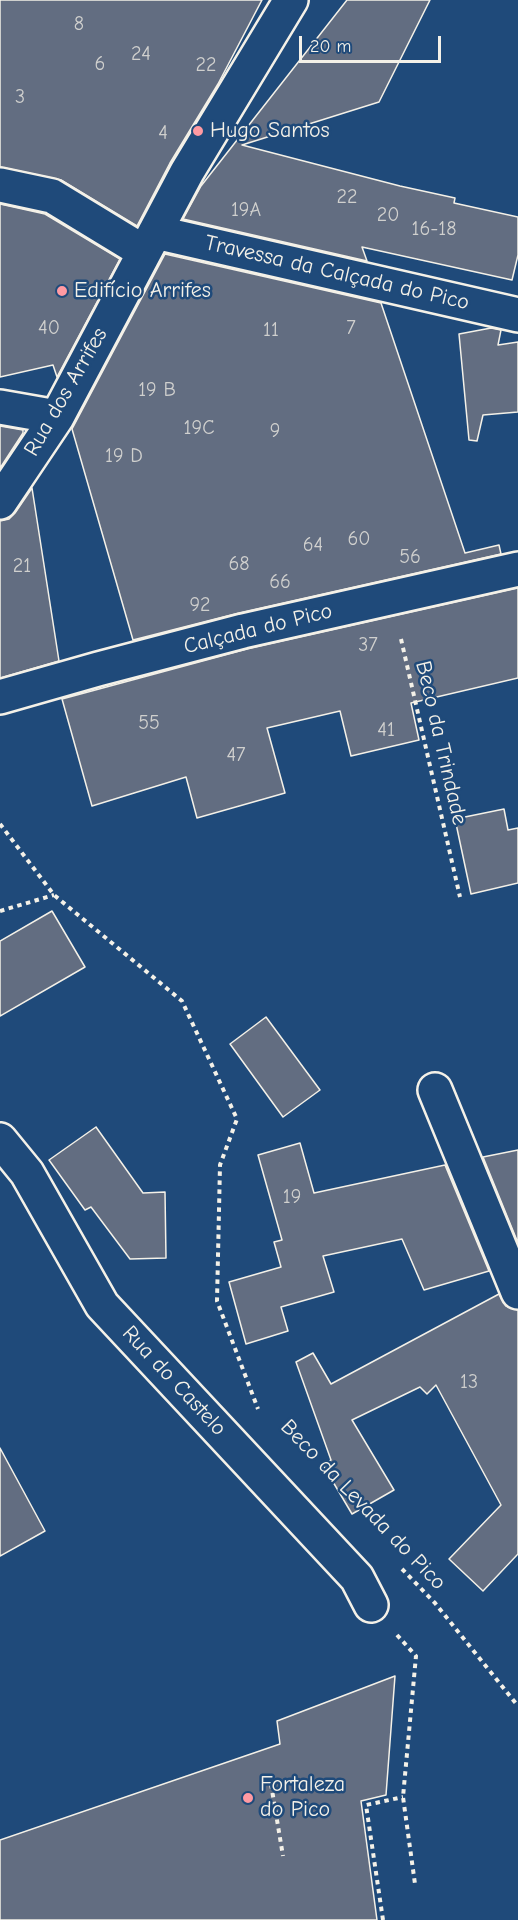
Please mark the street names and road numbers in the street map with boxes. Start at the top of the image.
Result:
street label: Travessa da Calçada do Pico [202,230,472,316]
street label: Rua dos Arrifes [19,323,113,461]
street label: Calçada do Pico [181,598,335,660]
street label: Beco da Trindade [409,658,473,828]
street label: Rua do Castelo [116,1320,232,1442]
street label: Beco da Levada do Pico [275,1414,451,1596]

